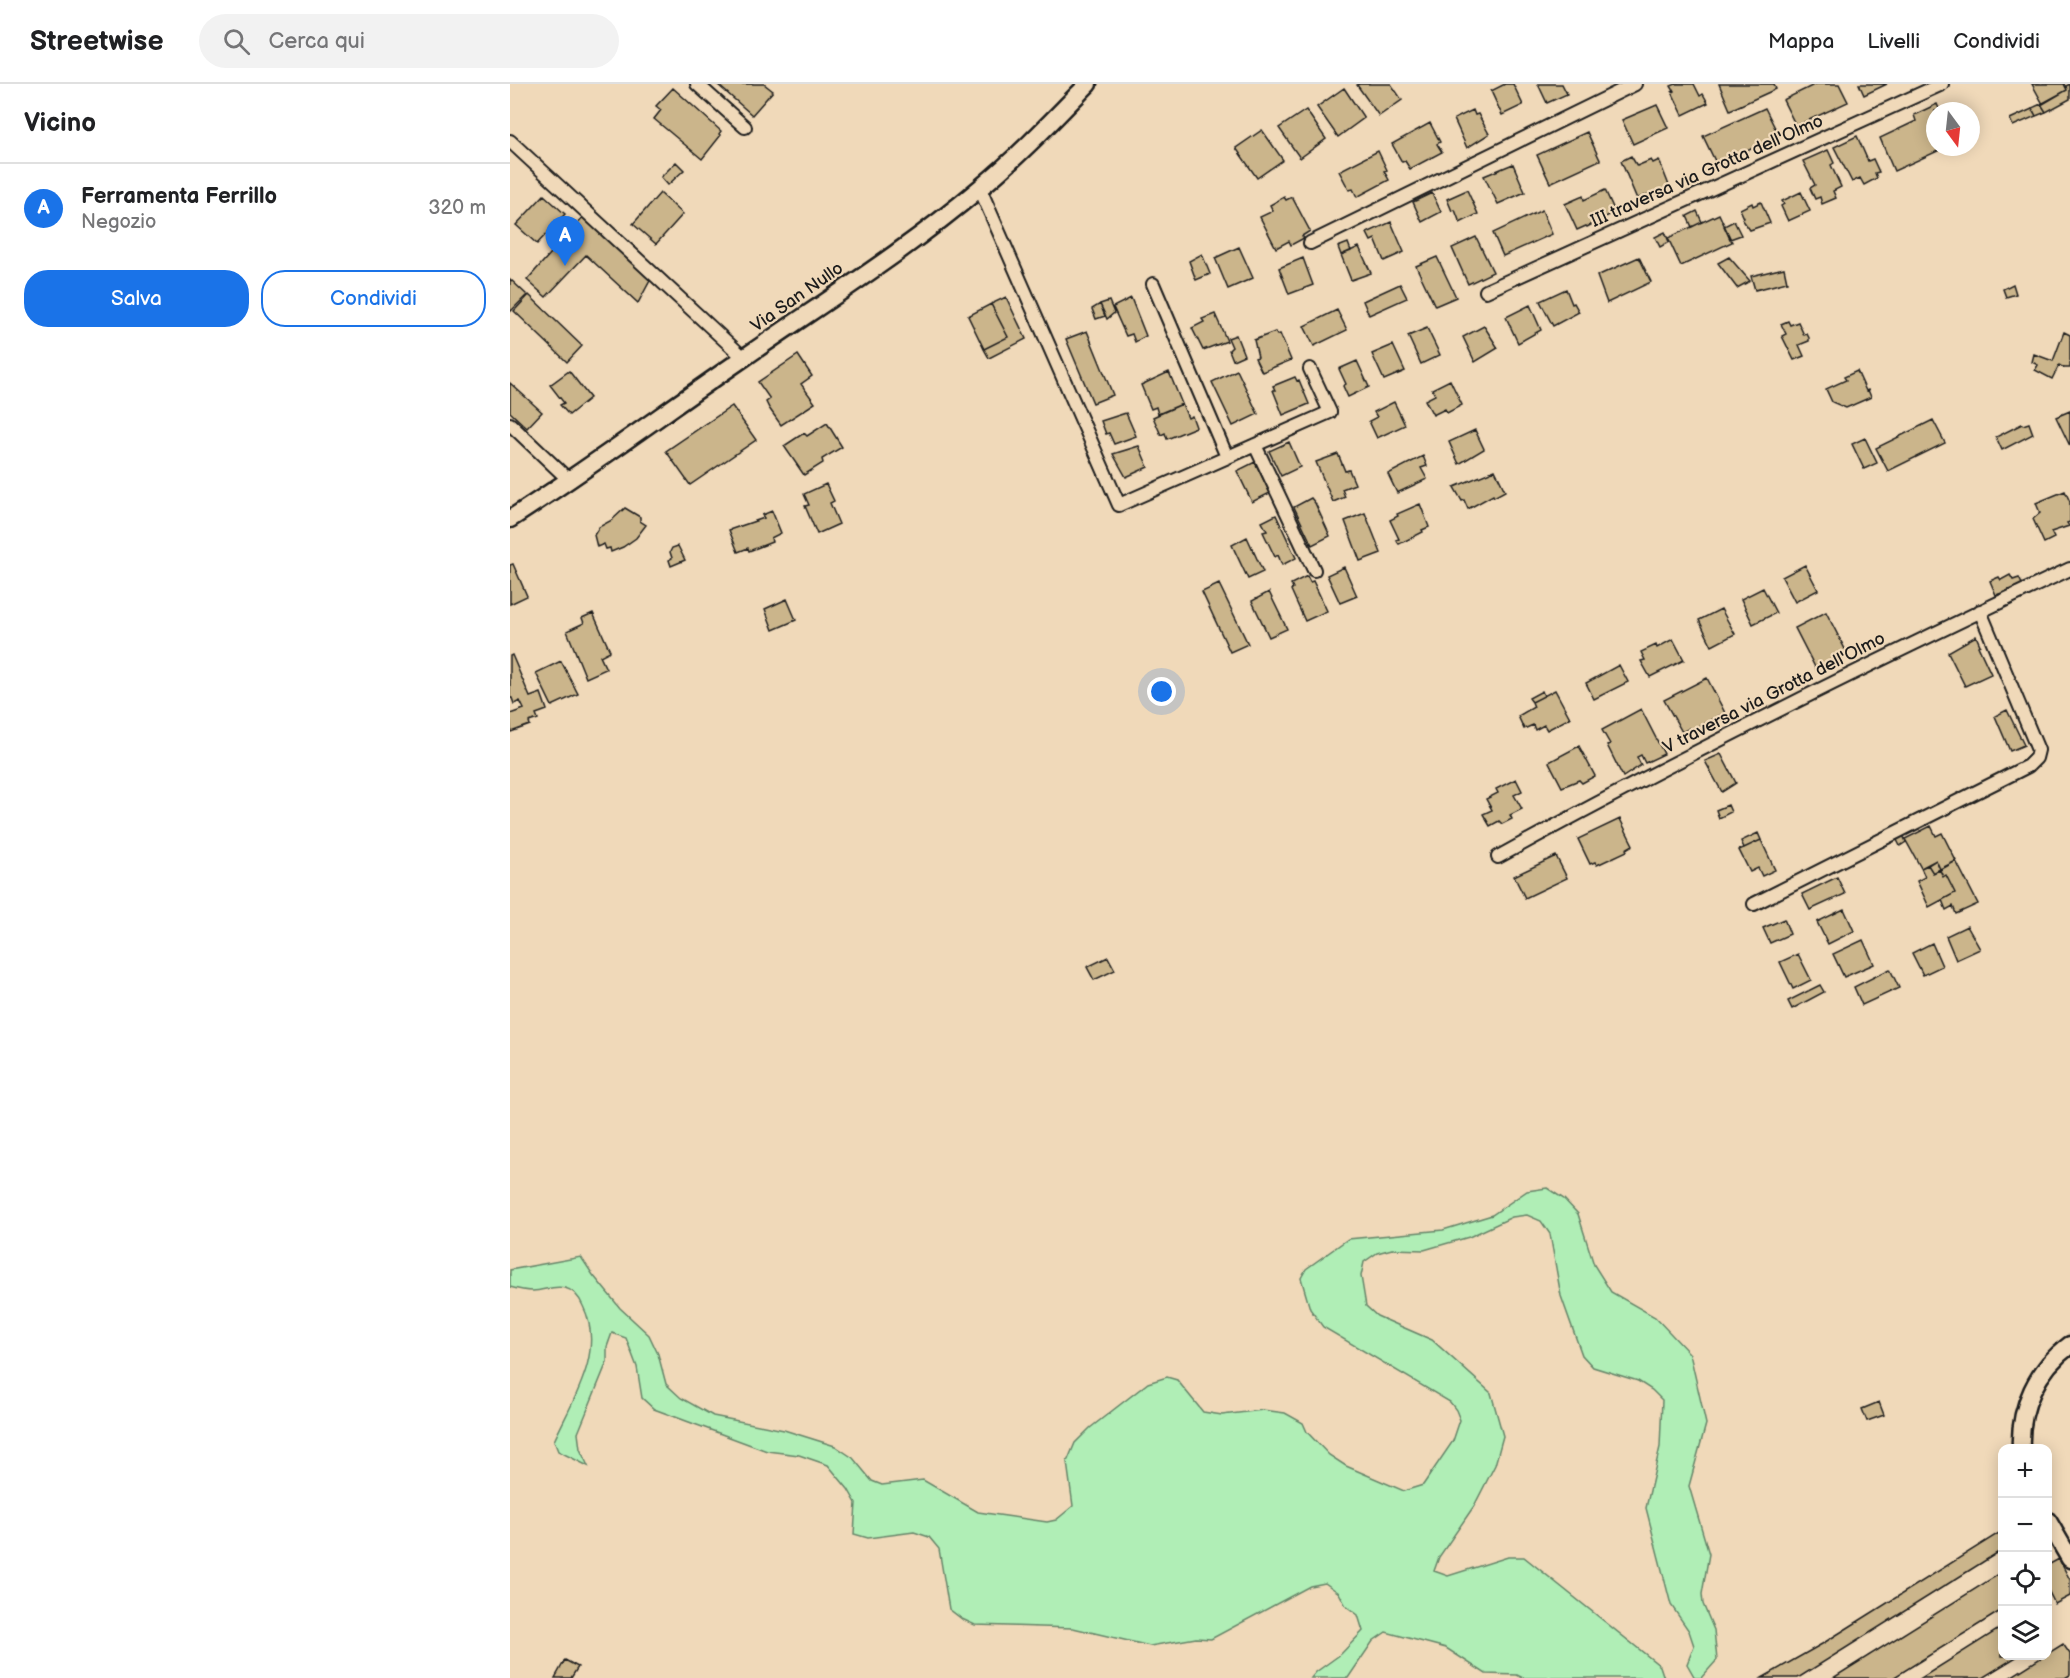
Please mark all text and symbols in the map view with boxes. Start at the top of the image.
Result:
search box [199,14,619,68]
text: Streetwise [30,25,163,58]
icon: search [220,25,253,58]
text: Cerca qui [268,28,365,55]
text: Mappa [1768,29,1834,54]
text: Livelli [1867,29,1920,54]
text: Condividi [1953,29,2040,54]
north arrow [1926,102,1980,156]
text: Vicino [24,108,96,139]
street label: III traversa via Grotta dell'Olmo [1588,110,1826,232]
text: Ferramenta Ferrillo [81,183,277,210]
text: A [37,196,50,220]
text: 320 m [428,196,486,220]
text: Negozio [81,210,156,234]
pin: A [546,216,584,266]
street label: Via San Nullo [747,257,847,337]
button: Salva [24,270,249,327]
button: Condividi [261,270,486,327]
street label: V traversa via Grotta dell'Olmo [1659,628,1889,758]
your location [1147,677,1176,706]
map controls [1998,1444,2052,1660]
button: + [1998,1444,2052,1498]
button: − [1998,1498,2052,1552]
button: locate [1998,1552,2052,1606]
button: layers [1998,1606,2052,1660]

